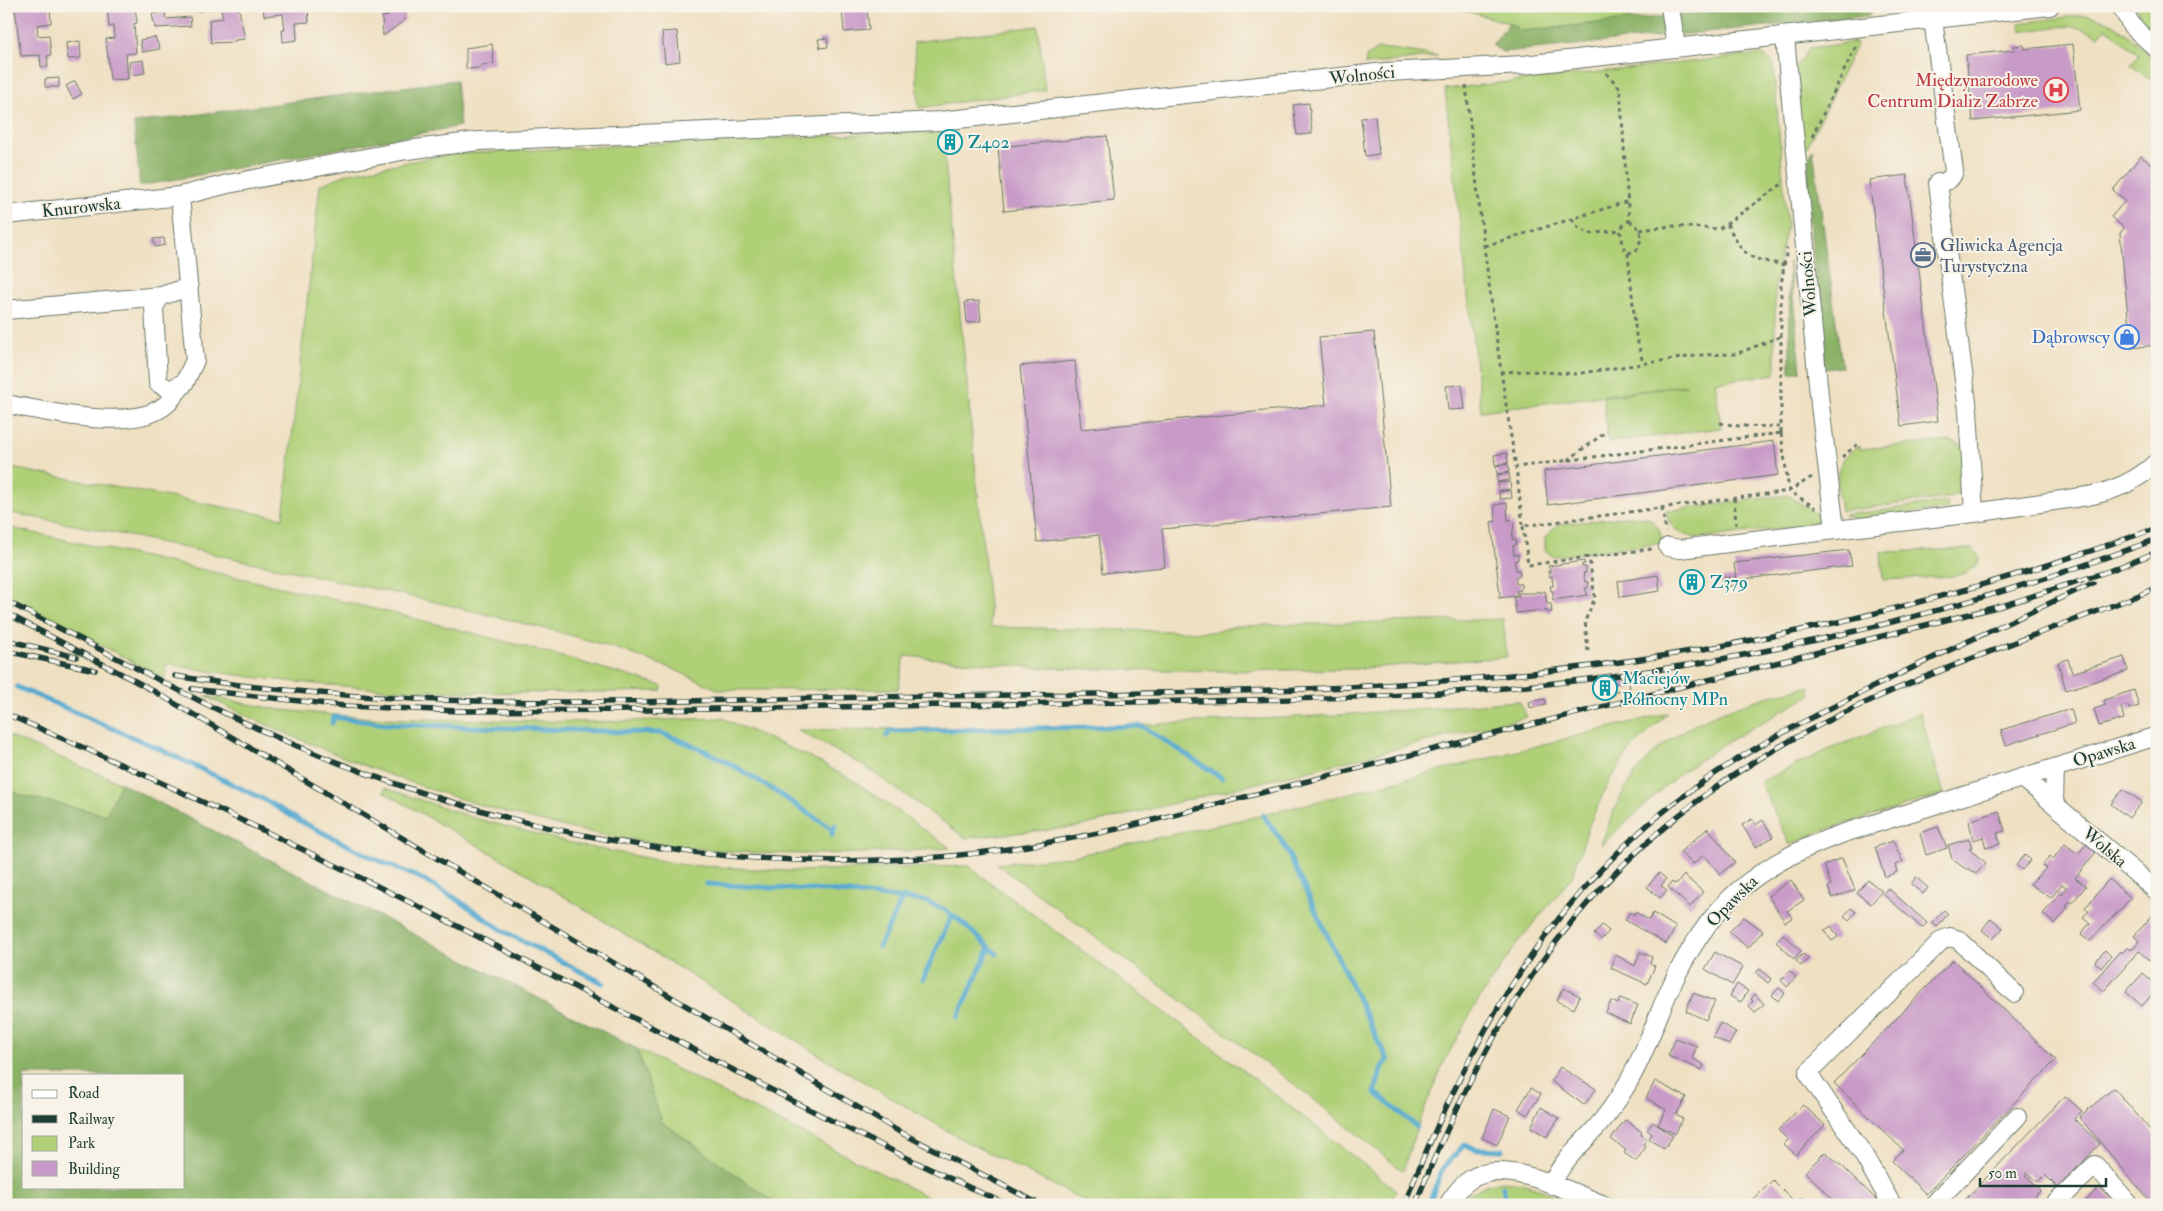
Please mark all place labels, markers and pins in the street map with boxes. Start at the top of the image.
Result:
place label: Międzynarodowe Centrum Dializ Zabrze [1867,69,2038,113]
hospital icon: Międzynarodowe Centrum Dializ Zabrze [2043,77,2069,103]
building icon: Z402 [937,129,963,155]
place label: Z402 [968,131,1010,154]
place label: Gliwicka Agencja Turystyczna [1940,234,2064,278]
office icon: Gliwicka Agencja Turystyczna [1910,242,1936,268]
shop icon: Dąbrowscy [2114,324,2140,350]
place label: Dąbrowscy [2032,326,2111,349]
building icon: Z379 [1679,569,1705,595]
place label: Z379 [1710,571,1748,594]
place label: Maciejów Północny MPn [1622,667,1728,711]
building icon: Maciejów Północny MPn [1592,675,1618,701]

